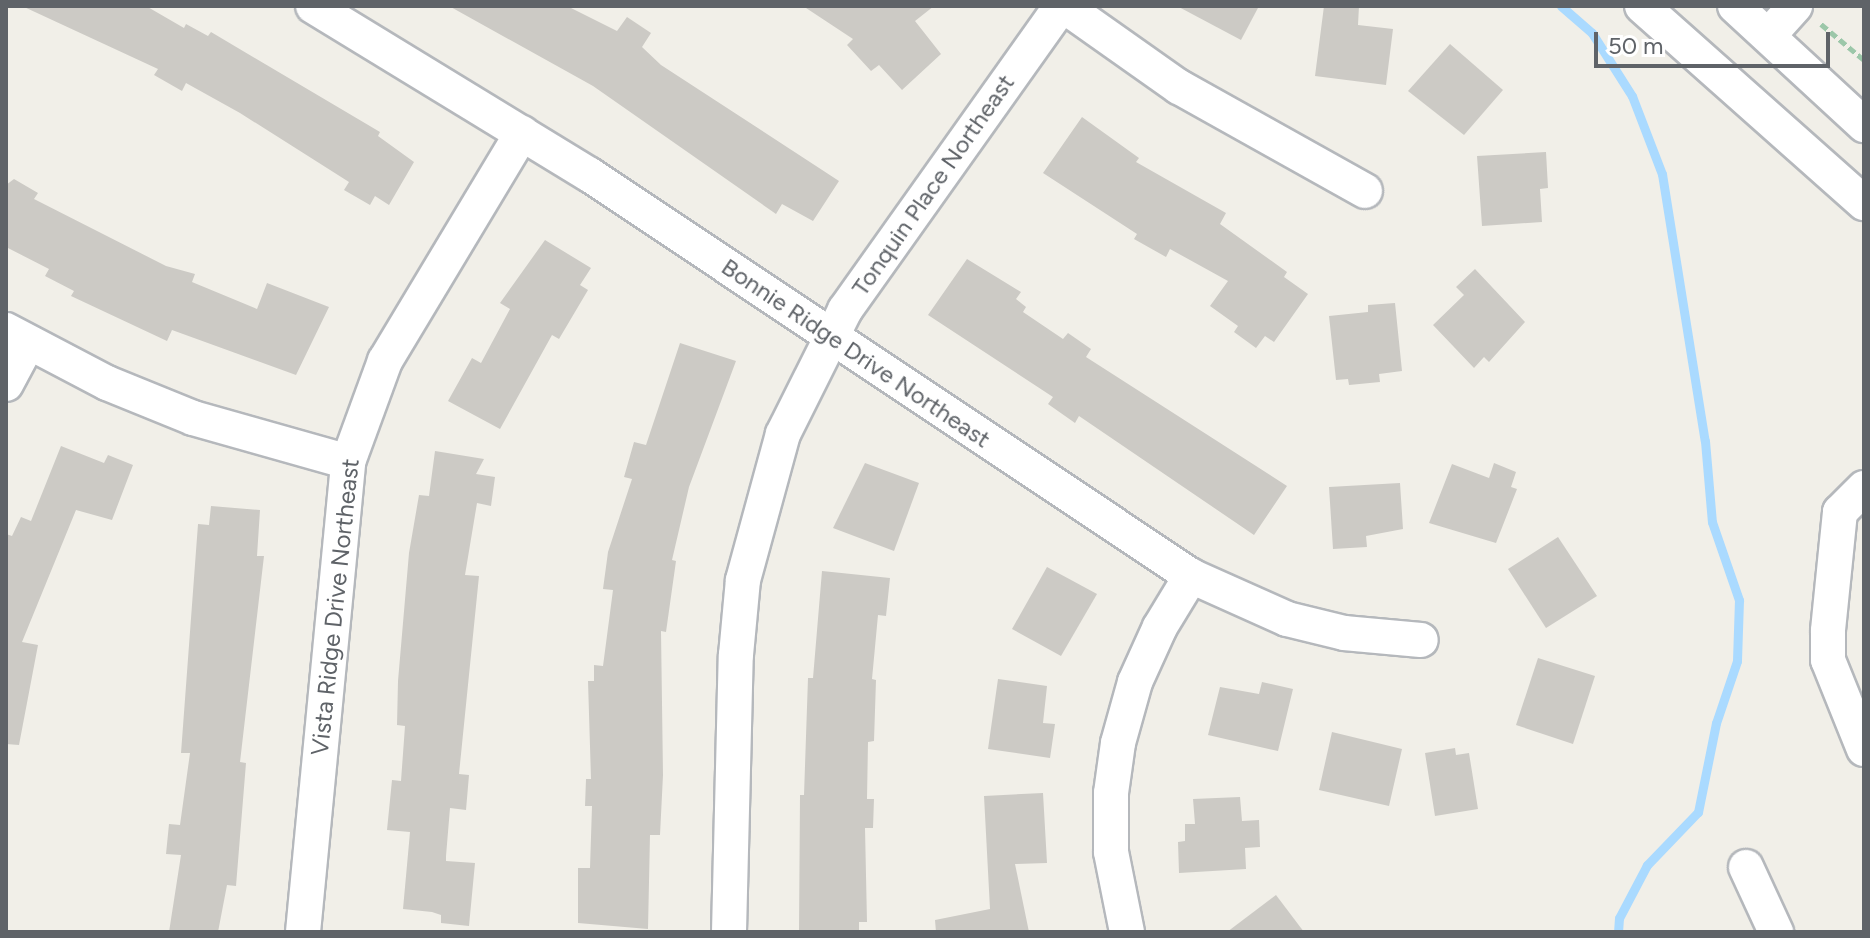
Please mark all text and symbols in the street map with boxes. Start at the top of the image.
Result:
scale bar [1598,16,1834,66]
text: 50 m [1608,31,1664,60]
street label: Tonquin Place Northeast [846,69,1020,301]
street label: Bonnie Ridge Drive Northeast [716,252,996,454]
street label: Vista Ridge Drive Northeast [305,457,365,757]

